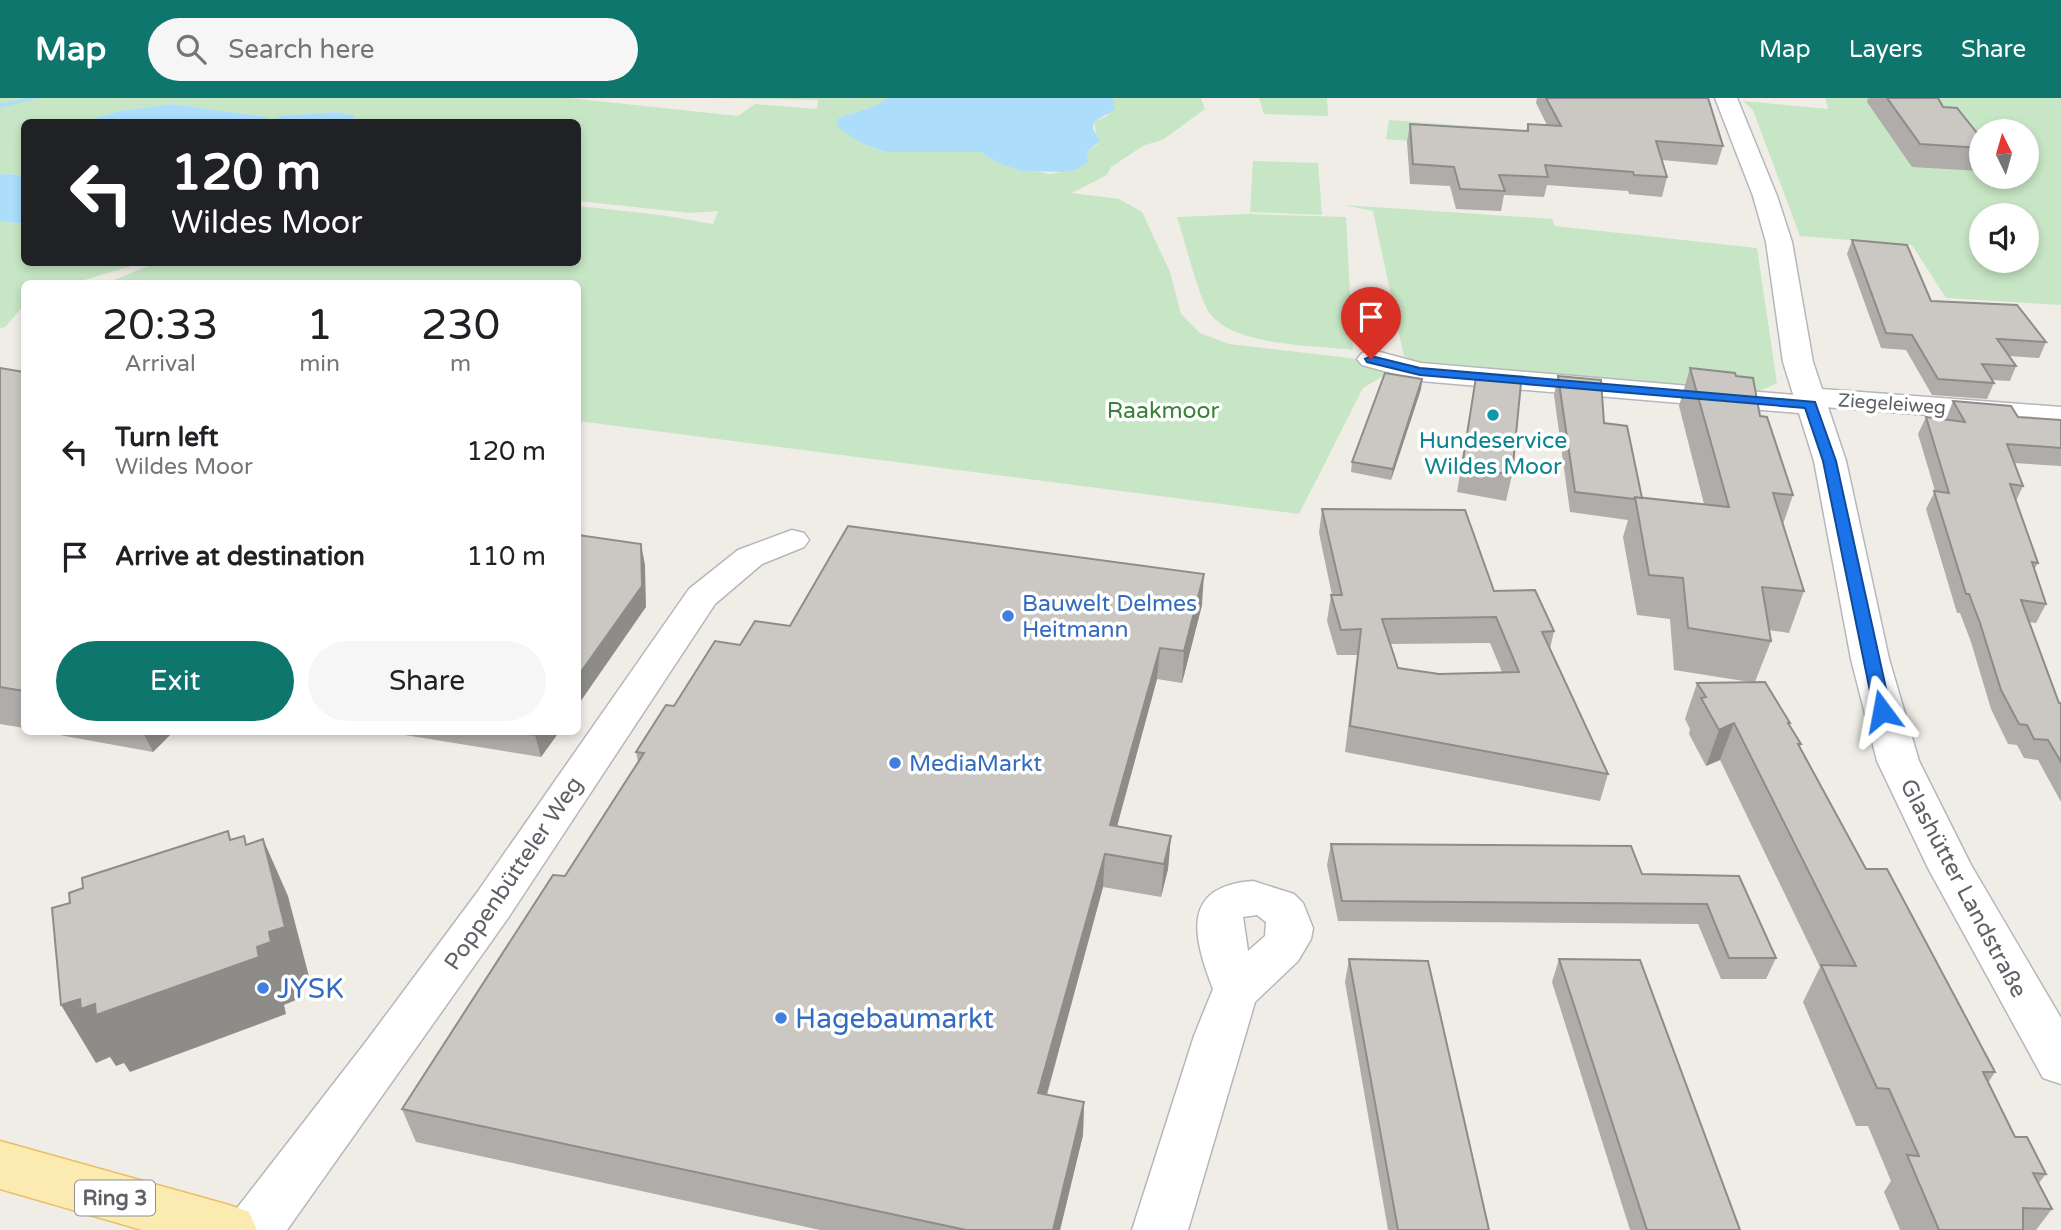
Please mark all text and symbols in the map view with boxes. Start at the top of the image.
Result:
search box [148,18,638,81]
text: Map [35,30,106,69]
icon: search [172,30,210,68]
text: Search here [228,34,374,65]
text: Map [1759,35,1811,64]
text: Layers [1849,35,1923,64]
text: Share [1961,35,2026,64]
north arrow [1969,119,2039,189]
map controls [1969,119,2039,273]
text: 120 m [171,144,321,203]
icon: left [56,147,147,238]
button: sound [1969,203,2039,273]
text: Wildes Moor [171,204,363,242]
pin [1341,287,1401,359]
icon: arrive [1352,298,1390,336]
text: 20:33 [102,300,218,351]
text: 1 [306,300,333,351]
text: 230 [421,300,500,351]
text: Arrival [125,350,196,378]
text: min [299,350,340,378]
text: m [450,350,471,378]
street label: Ziegeleiweg [1837,389,1947,419]
park label: Raakmoor [1107,397,1220,425]
marker: Hundeservice Wildes Moor [1485,407,1501,423]
text: Turn left [115,422,218,453]
place label: Hundeservice Wildes Moor [1419,427,1567,481]
icon: left [56,433,94,471]
text: 120 m [466,436,546,467]
text: Wildes Moor [115,453,253,481]
icon: arrive [56,538,94,576]
text: Arrive at destination [115,541,365,572]
text: 110 m [466,541,546,572]
place label: Bauwelt Delmes Heitmann [1022,590,1197,644]
marker: Bauwelt Delmes Heitmann [1000,608,1016,624]
button: Exit [56,641,294,721]
button: Share [308,641,546,721]
position arrow [1845,674,1919,748]
place label: MediaMarkt [909,750,1042,778]
marker: MediaMarkt [887,755,903,771]
street label: Poppenbütteler Weg [439,771,589,976]
street label: Glashütter Landstraße [1894,774,2033,1003]
place label: JYSK [277,972,344,1006]
marker: JYSK [255,980,271,996]
place label: Hagebaumarkt [795,1002,994,1036]
marker: Hagebaumarkt [773,1010,789,1026]
road number: Ring 3 [75,1180,155,1216]

